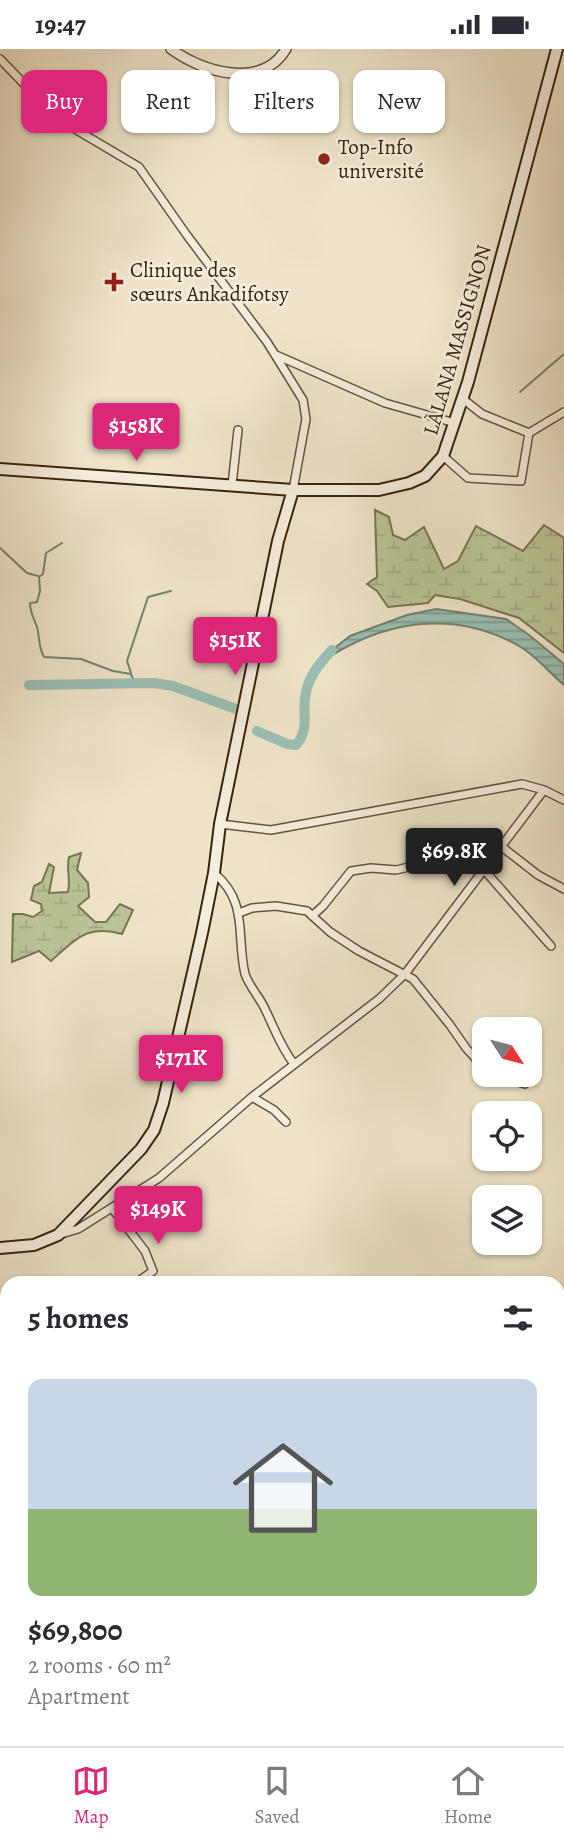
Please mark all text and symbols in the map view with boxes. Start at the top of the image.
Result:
text: 19:47 [35,7,86,42]
chip: Buy [21,70,107,133]
chip: Rent [121,70,215,133]
chip: Filters [229,70,339,133]
chip: New [353,70,445,133]
place label: Top-Info université [338,133,424,185]
marker: Top-Info université [316,151,332,167]
street label: LÀLANA MASSIGNON [416,242,498,438]
place label: Clinique des sœurs Ankadifotsy [130,256,289,308]
marker: Clinique des sœurs Ankadifotsy [104,272,124,292]
pin: $158K [87,403,185,463]
text: $158K [109,410,163,441]
pin: $151K [186,617,284,677]
text: $151K [209,624,261,655]
pin: $69.8K [397,829,511,888]
text: $69.8K [422,835,486,866]
north arrow [472,1017,542,1087]
map controls [472,1017,542,1255]
pin: $171K [132,1035,230,1095]
text: $171K [155,1042,207,1073]
button: locate [472,1101,542,1171]
button: layers [472,1185,542,1255]
pin: $149K [109,1187,207,1246]
text: $149K [130,1193,186,1224]
text: 5 homes [28,1298,129,1338]
icon: filters [499,1299,537,1337]
icon: home [220,1425,346,1551]
text: $69,800 [28,1610,123,1650]
text: 2 rooms · 60 m² [28,1650,171,1681]
text: Apartment [28,1681,130,1712]
tab: Map [72,1762,110,1830]
tab: Saved [255,1762,300,1830]
tab: Home [444,1762,492,1830]

